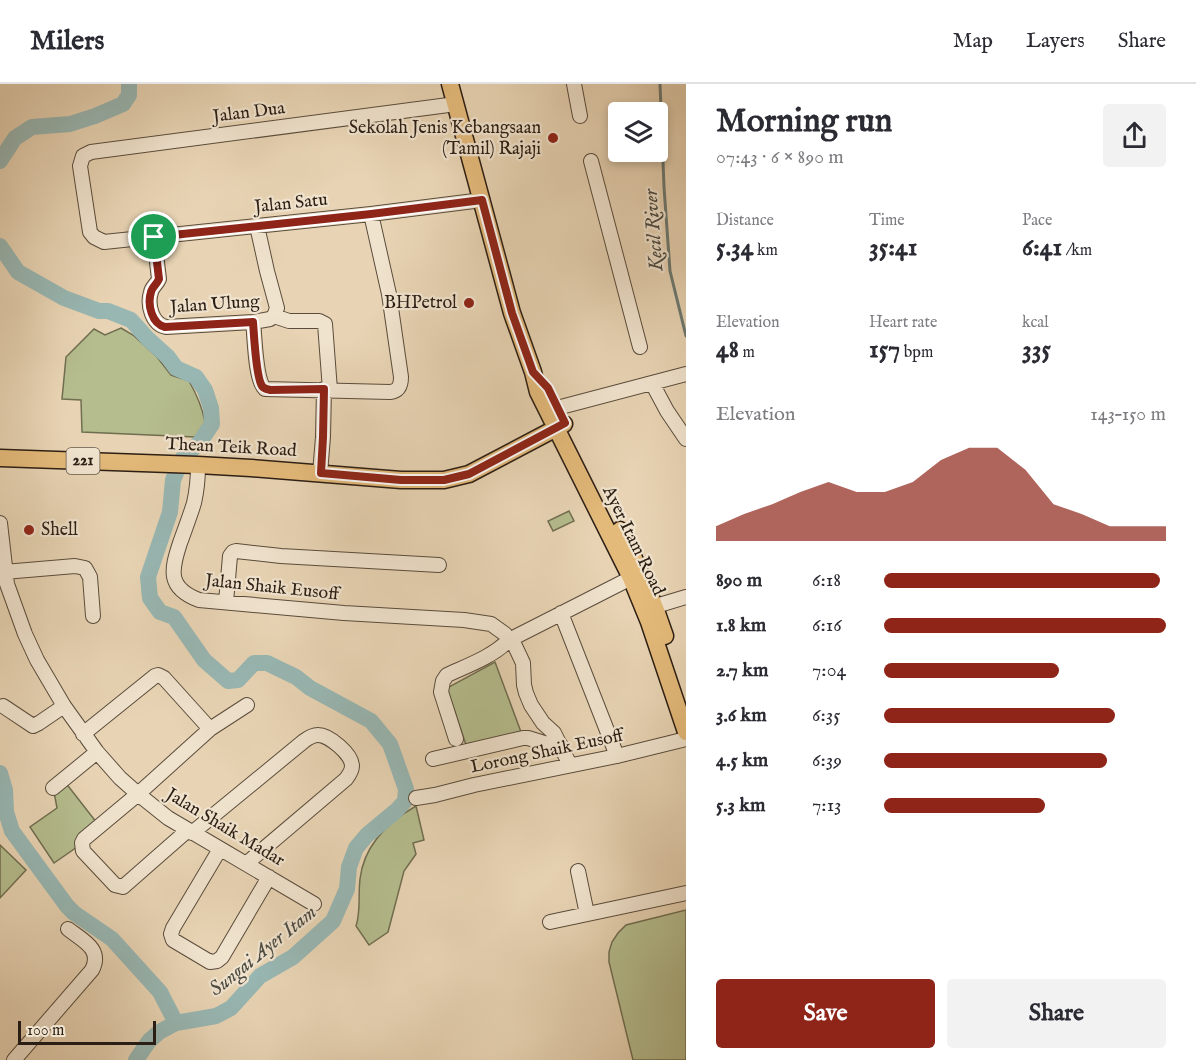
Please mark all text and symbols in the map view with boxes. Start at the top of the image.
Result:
text: Milers [30,24,104,59]
text: Map [953,28,993,55]
text: Layers [1026,28,1085,55]
text: Share [1118,28,1166,55]
street label: Jalan Dua [210,97,287,129]
text: Morning run [716,101,892,143]
map controls [608,102,668,162]
button: layers [608,102,668,162]
button: share [1103,104,1166,167]
place label: Sekolah Jenis Kebangsaan (Tamil) Rajaji [349,117,541,161]
marker: Sekolah Jenis Kebangsaan (Tamil) Rajaji [546,131,560,145]
text: 07:43 · 6 × 890 m [716,145,844,170]
water label: Kecil River [639,187,669,273]
street label: Jalan Satu [251,189,329,219]
pin [128,211,179,262]
text: Distance [716,211,774,231]
text: Time [869,211,905,231]
text: Pace [1022,211,1052,231]
icon: arrive [137,220,170,253]
text: 5.34 [716,231,753,264]
text: 35:41 [869,231,917,264]
text: 6:41 [1022,231,1062,264]
text: km [753,241,778,261]
text: /km [1062,241,1092,261]
street label: Jalan Ulung [167,290,261,320]
place label: BHPetrol [384,292,457,315]
marker: BHPetrol [462,296,476,310]
text: Elevation [716,313,779,333]
text: Heart rate [869,313,937,333]
text: kcal [1022,313,1049,333]
text: 48 [716,333,739,366]
text: 157 [869,333,900,366]
text: 335 [1022,333,1051,366]
text: m [739,343,755,363]
text: bpm [900,343,933,363]
text: Elevation [716,402,795,427]
text: 143–150 m [1090,402,1166,427]
street label: Thean Teik Road [165,433,297,463]
road number: 221 [66,448,100,474]
street label: Ayer Itam Road [596,481,670,600]
place label: Shell [41,519,78,542]
marker: Shell [22,523,36,537]
text: 890 m [716,568,762,593]
text: 6:18 [812,568,841,593]
street label: Jalan Shaik Eusoff [202,569,342,607]
text: 1.8 km [716,613,766,638]
text: 6:16 [812,613,842,638]
text: 2.7 km [716,658,769,683]
text: 7:04 [812,658,846,683]
text: 3.6 km [716,703,767,728]
text: 6:35 [812,703,840,728]
street label: Lorong Shaik Eusoff [468,724,628,779]
text: 4.5 km [716,748,768,773]
text: 6:39 [812,748,842,773]
street label: Jalan Shaik Madar [160,782,289,873]
text: 5.3 km [716,793,766,818]
text: 7:13 [812,793,842,818]
water label: Sungai Ayer Itam [204,900,322,1003]
button: Save [716,979,935,1048]
button: Share [947,979,1166,1048]
scale bar [18,1018,156,1046]
text: 100 m [27,1021,64,1041]

